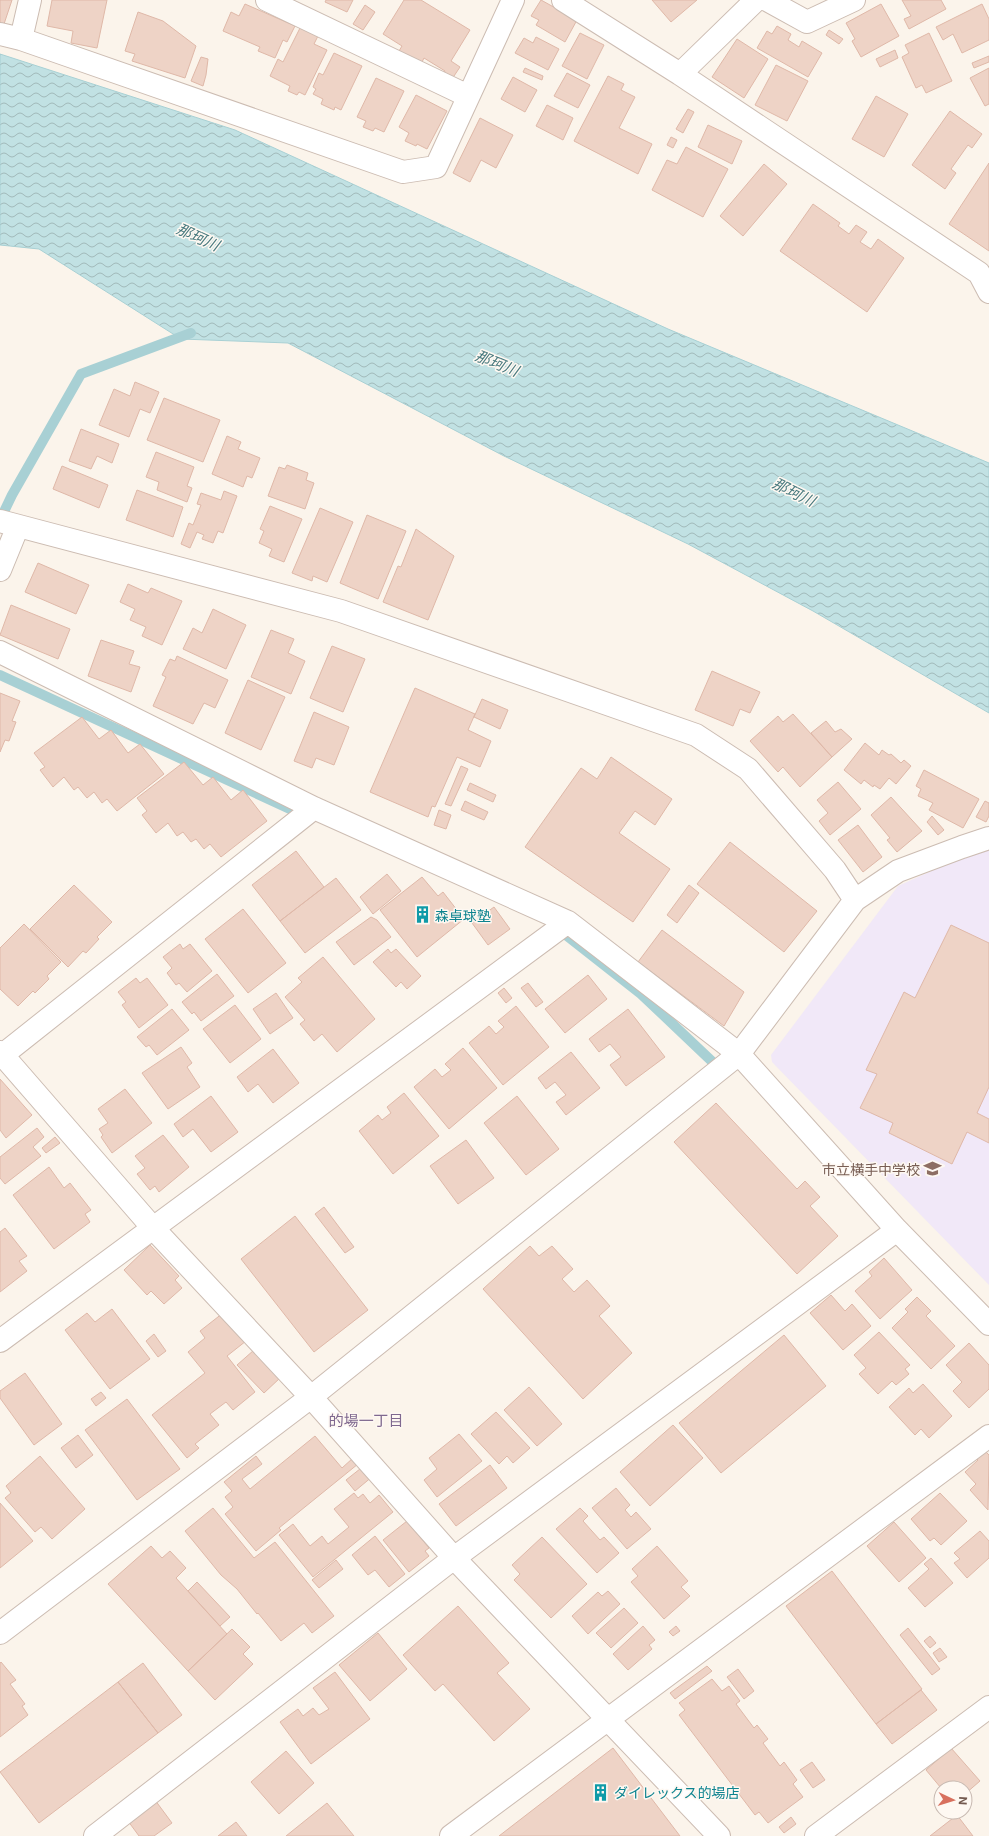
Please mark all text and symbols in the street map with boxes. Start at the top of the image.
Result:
water label: 那珂川 [174,219,224,256]
water label: 那珂川 [473,346,523,381]
water label: 那珂川 [770,474,820,511]
building icon: 森卓球塾 [412,905,432,925]
place label: 森卓球塾 [435,907,491,924]
school or university icon: 市立横手中学校 [923,1159,943,1179]
place label: 市立横手中学校 [822,1161,920,1178]
district label: 的場一丁目 [328,1411,404,1430]
north arrow [933,1780,973,1820]
building icon: ダイレックス的場店 [591,1782,611,1802]
place label: ダイレックス的場店 [614,1784,740,1801]
text: N [956,1796,970,1805]

